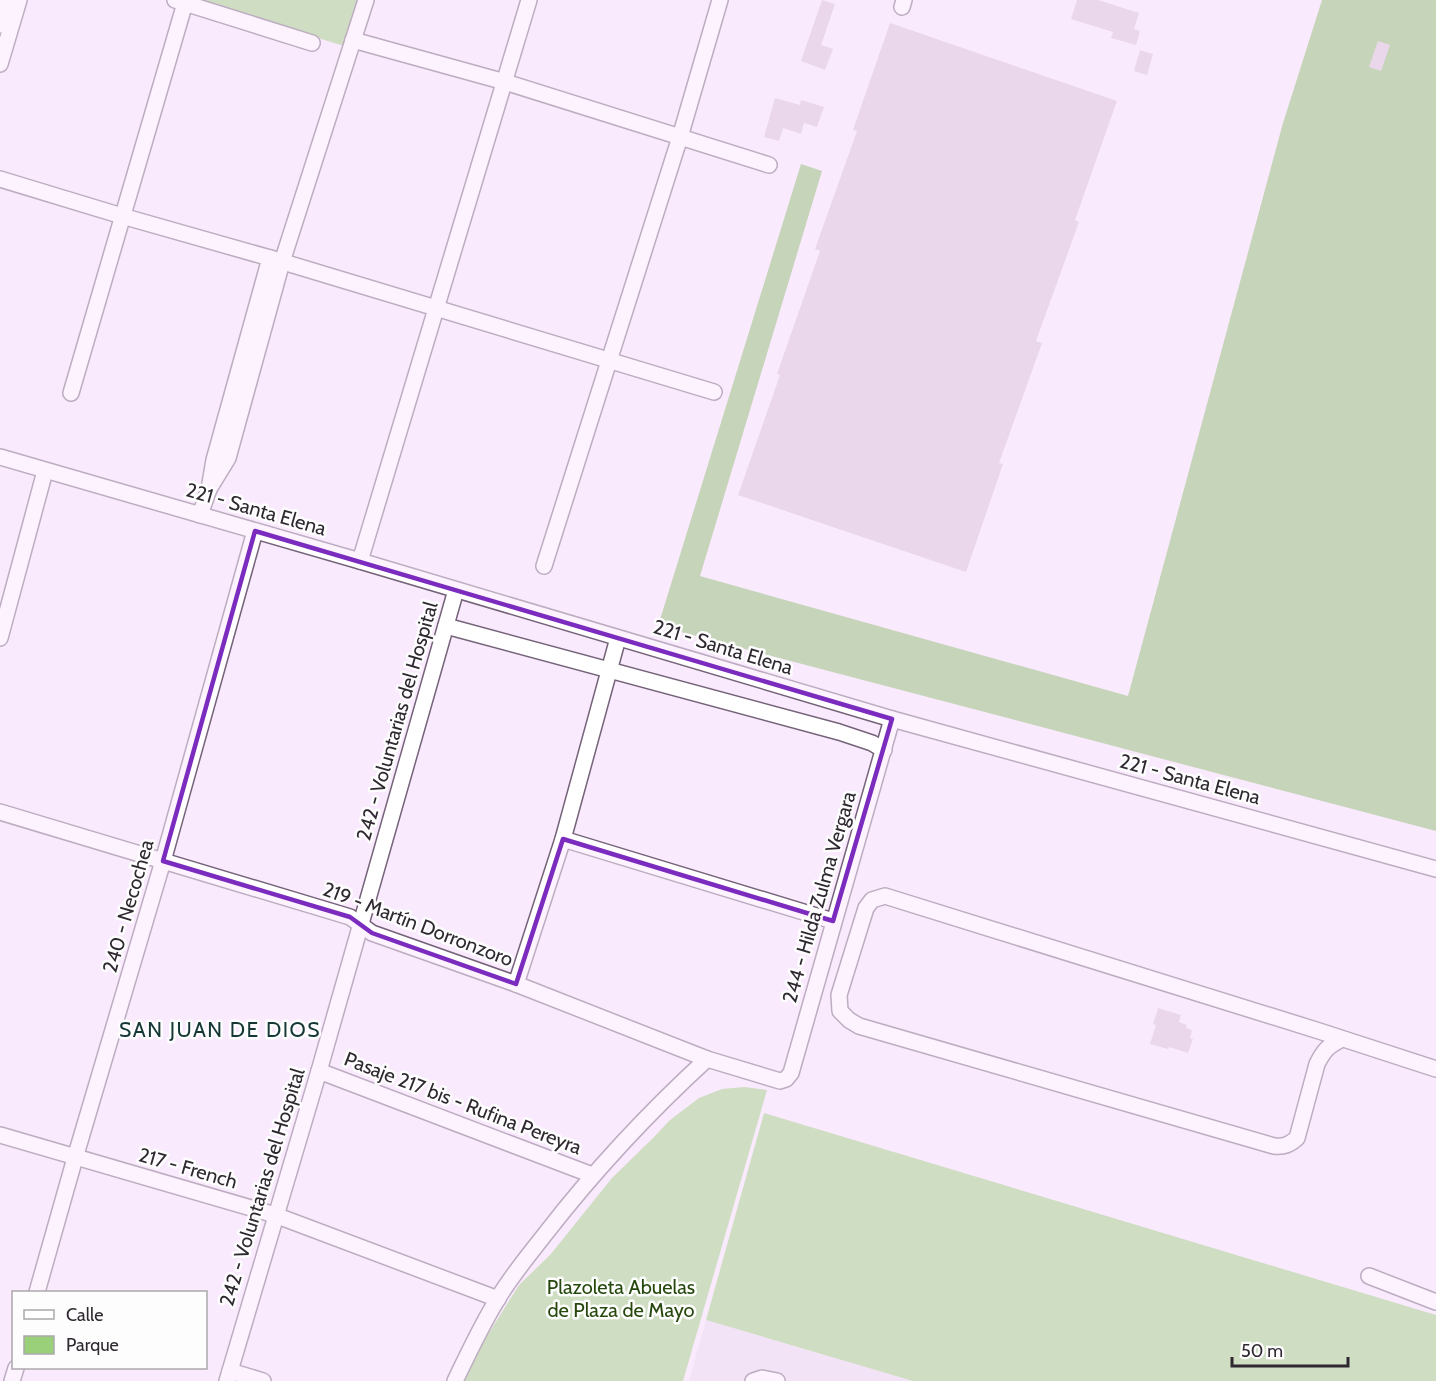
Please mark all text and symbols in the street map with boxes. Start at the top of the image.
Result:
street label: 221 - Santa Elena [183,478,329,541]
street label: 242 - Voluntarias del Hospital [351,598,443,843]
street label: 221 - Santa Elena [650,614,796,680]
street label: 221 - Santa Elena [1117,749,1263,809]
street label: 244 - Hilda Zulma Vergara [777,788,861,1006]
street label: 240 - Necochea [98,836,159,975]
street label: 219 - Martín Dorronzoro [320,877,516,971]
district label: SAN JUAN DE DIOS [119,1017,321,1042]
street label: Pasaje 217 bis - Rufina Pereyra [341,1047,585,1160]
street label: 242 - Voluntarias del Hospital [214,1065,310,1309]
street label: 217 - French [136,1142,240,1194]
park label: Plazoleta Abuelas de Plaza de Mayo [547,1275,695,1322]
legend [12,1291,207,1369]
text: Calle [66,1304,103,1326]
scale bar [1232,1330,1348,1368]
text: Parque [66,1334,119,1356]
text: 50 m [1241,1340,1283,1362]

